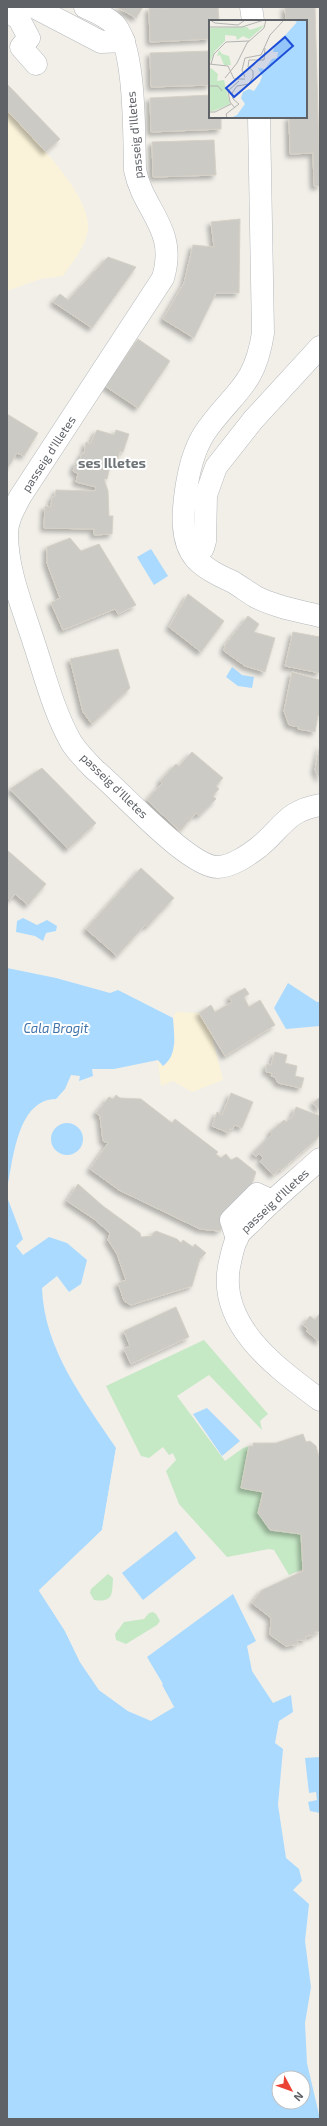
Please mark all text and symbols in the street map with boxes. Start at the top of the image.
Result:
inset map [209,20,307,118]
street label: passeig d'Illetes [123,91,145,179]
street label: passeig d'Illetes [18,413,78,494]
district label: ses Illetes [78,454,146,471]
street label: passeig d'Illetes [78,750,151,821]
water label: Cala Brogit [24,1020,89,1036]
street label: passeig d'Illetes [237,1165,311,1235]
north arrow [271,2070,311,2110]
text: N [291,2090,306,2104]

